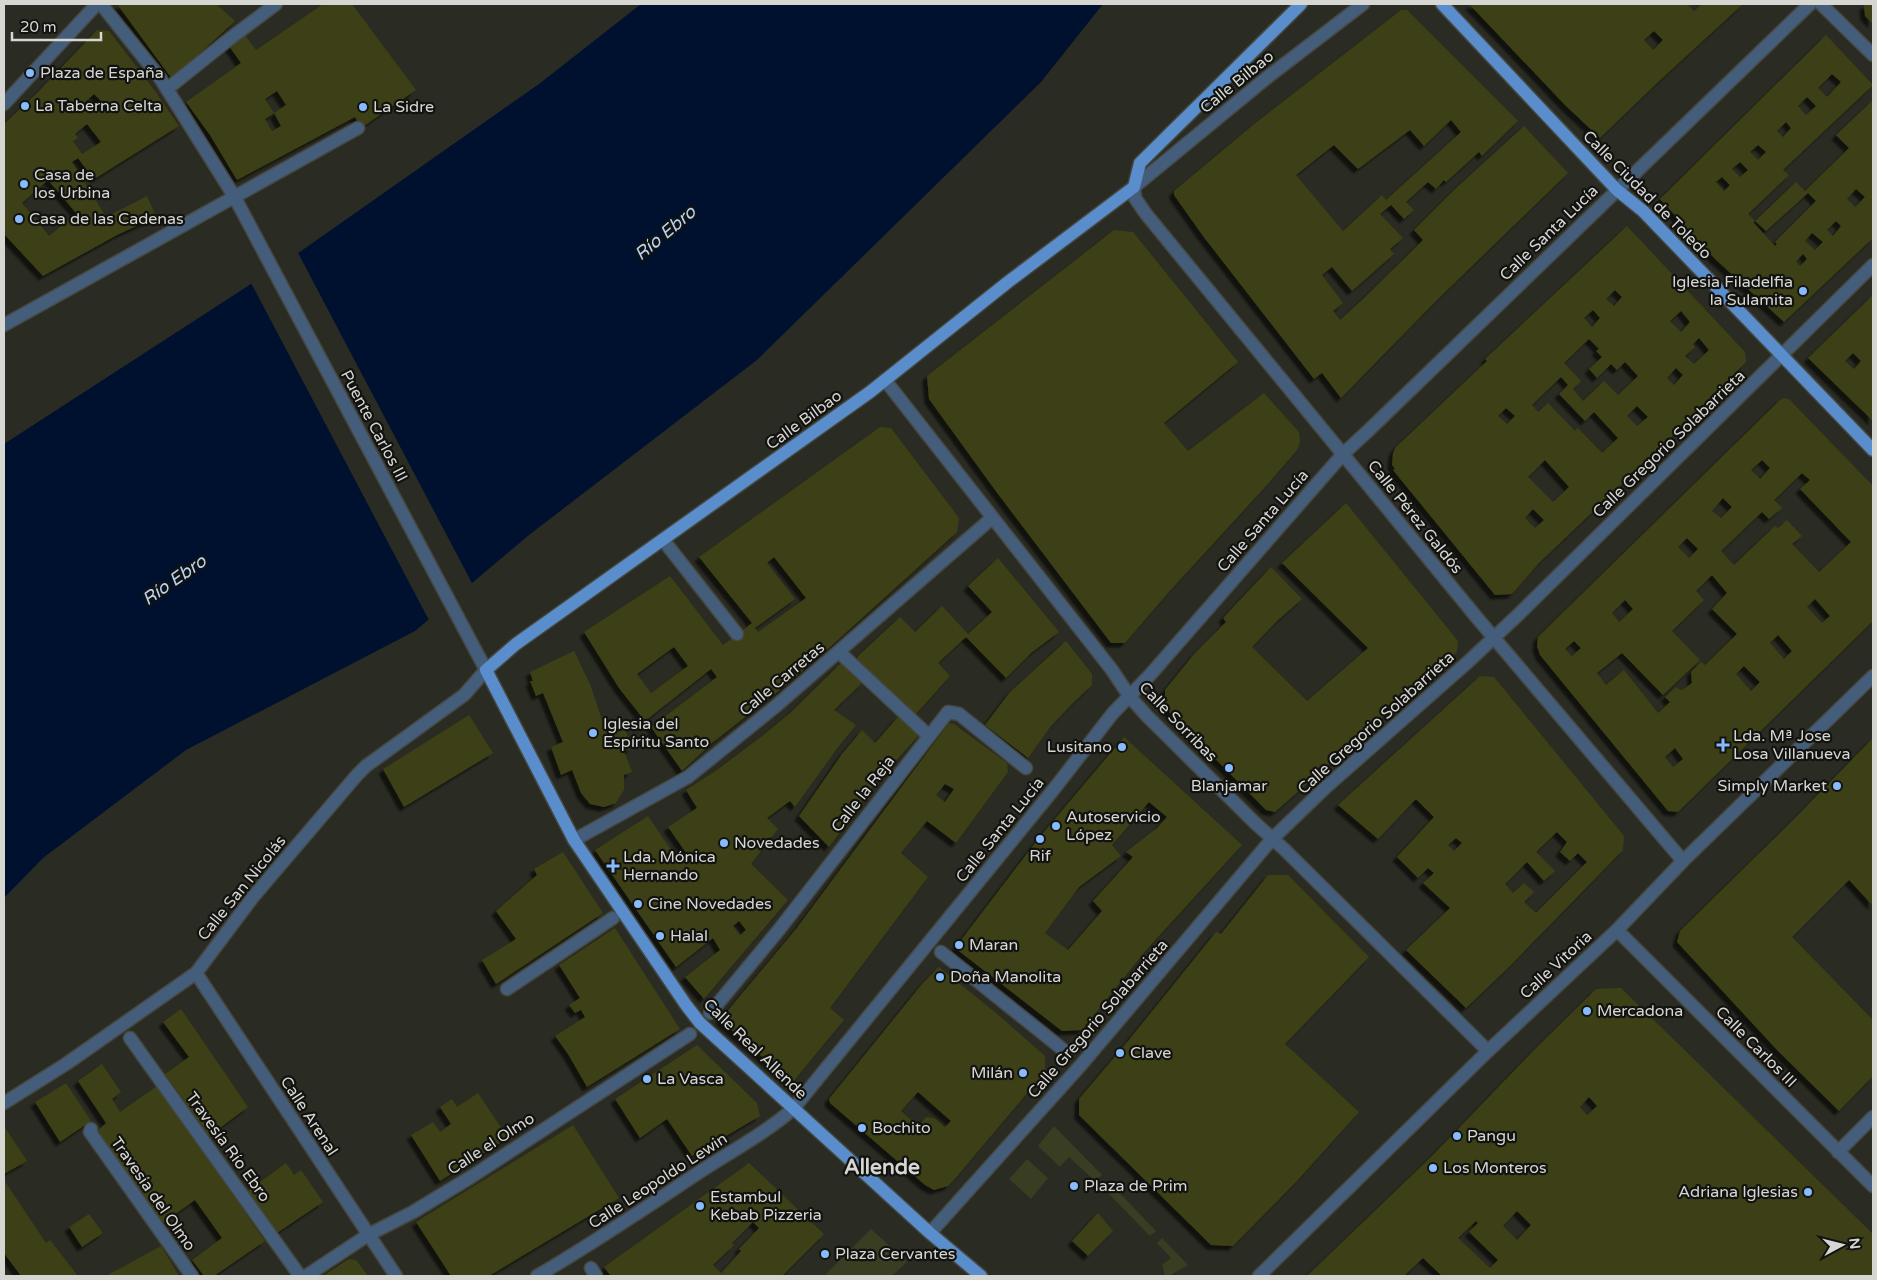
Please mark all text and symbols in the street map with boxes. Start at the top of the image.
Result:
scale bar [12,10,101,42]
text: 20 m [20,18,57,36]
street label: Calle Bilbao [1196,46,1278,118]
place label: Plaza de España [40,63,164,83]
marker: Plaza de España [24,67,36,79]
place label: La Taberna Celta [35,96,162,116]
place label: La Sidre [373,97,434,117]
marker: La Taberna Celta [19,100,31,112]
marker: La Sidre [357,101,369,113]
street label: Calle Ciudad de Toledo [1578,126,1716,264]
place label: Casa de los Urbina [34,165,110,203]
marker: Casa de los Urbina [18,178,30,190]
street label: Calle Santa Lucía [1495,181,1603,285]
water label: Río Ebro [630,200,701,265]
place label: Casa de las Cadenas [29,209,184,229]
marker: Casa de las Cadenas [13,213,25,225]
place label: Iglesia Filadelfia la Sulamita [1672,272,1793,310]
marker: Iglesia Filadelfia la Sulamita [1797,285,1809,297]
street label: Calle Gregorio Solabarrieta [1589,366,1749,522]
street label: Puente Carlos III [336,367,412,485]
street label: Calle Bilbao [762,386,846,454]
street label: Calle Pérez Galdós [1363,456,1467,578]
street label: Calle Santa Lucía [1213,466,1313,576]
water label: Río Ebro [138,549,211,610]
street label: Calle Carretas [735,638,829,720]
street label: Calle Gregorio Solabarrieta [1293,647,1459,799]
street label: Calle Sorribas [1135,678,1221,766]
place label: Iglesia del Espíritu Santo [603,714,709,752]
place label: Lda. Mª Jose Losa Villanueva [1733,726,1850,764]
marker: Iglesia del Espíritu Santo [587,727,599,739]
place label: Lusitano [1047,737,1112,757]
marker: Lda. Mª Jose Losa Villanueva [1717,739,1729,751]
marker: Lusitano [1116,741,1128,753]
street label: Calle la Reja [827,752,899,836]
marker: Blanjamar [1223,762,1235,774]
street label: Calle Santa Lucía [951,773,1049,887]
place label: Blanjamar [1191,776,1268,796]
place label: Simply Market [1717,776,1827,796]
marker: Simply Market [1831,780,1843,792]
place label: Autoservicio López [1066,807,1161,845]
marker: Autoservicio López [1050,820,1062,832]
street label: Calle San Nicolás [193,831,291,945]
place label: Novedades [734,833,820,853]
marker: Rif [1034,833,1046,845]
marker: Novedades [718,837,730,849]
place label: Rif [1029,846,1052,866]
place label: Lda. Mónica Hernando [623,847,716,885]
marker: Lda. Mónica Hernando [607,860,619,872]
place label: Cine Novedades [648,894,772,914]
marker: Cine Novedades [632,898,644,910]
place label: Halal [670,926,708,946]
street label: Calle Vitoria [1516,927,1596,1003]
marker: Halal [654,930,666,942]
place label: Maran [969,935,1018,955]
street label: Calle Gregorio Solabarrieta [1023,935,1173,1103]
marker: Maran [953,939,965,951]
place label: Doña Manolita [950,967,1061,987]
marker: Doña Manolita [934,971,946,983]
street label: Calle Real Allende [699,994,811,1104]
place label: Mercadona [1597,1001,1683,1021]
street label: Calle Carlos III [1711,1002,1801,1092]
marker: Mercadona [1581,1005,1593,1017]
place label: Clave [1130,1043,1171,1063]
marker: Clave [1114,1047,1126,1059]
place label: Milán [971,1063,1013,1083]
marker: Milán [1017,1067,1029,1079]
place label: La Vasca [657,1069,724,1089]
street label: Calle Arenal [276,1072,342,1160]
marker: La Vasca [641,1073,653,1085]
street label: Travesía Río Ebro [181,1088,275,1206]
street label: Calle el Olmo [444,1108,538,1180]
place label: Bochito [872,1118,931,1138]
marker: Bochito [856,1122,868,1134]
place label: Pangu [1467,1126,1516,1146]
street label: Calle Leopoldo Lewin [585,1129,731,1233]
marker: Pangu [1451,1130,1463,1142]
street label: Travesía del Olmo [106,1133,200,1255]
district label: Allende [844,1155,920,1180]
place label: Los Monteros [1443,1158,1547,1178]
marker: Los Monteros [1427,1162,1439,1174]
place label: Plaza de Prim [1084,1176,1188,1196]
marker: Plaza de Prim [1068,1180,1080,1192]
place label: Adriana Iglesias [1678,1182,1798,1202]
marker: Adriana Iglesias [1802,1186,1814,1198]
place label: Estambul Kebab Pizzeria [710,1187,822,1225]
marker: Estambul Kebab Pizzeria [694,1200,706,1212]
north arrow [1817,1220,1867,1270]
text: N [1845,1237,1864,1250]
place label: Plaza Cervantes [835,1244,955,1264]
marker: Plaza Cervantes [819,1248,831,1260]

